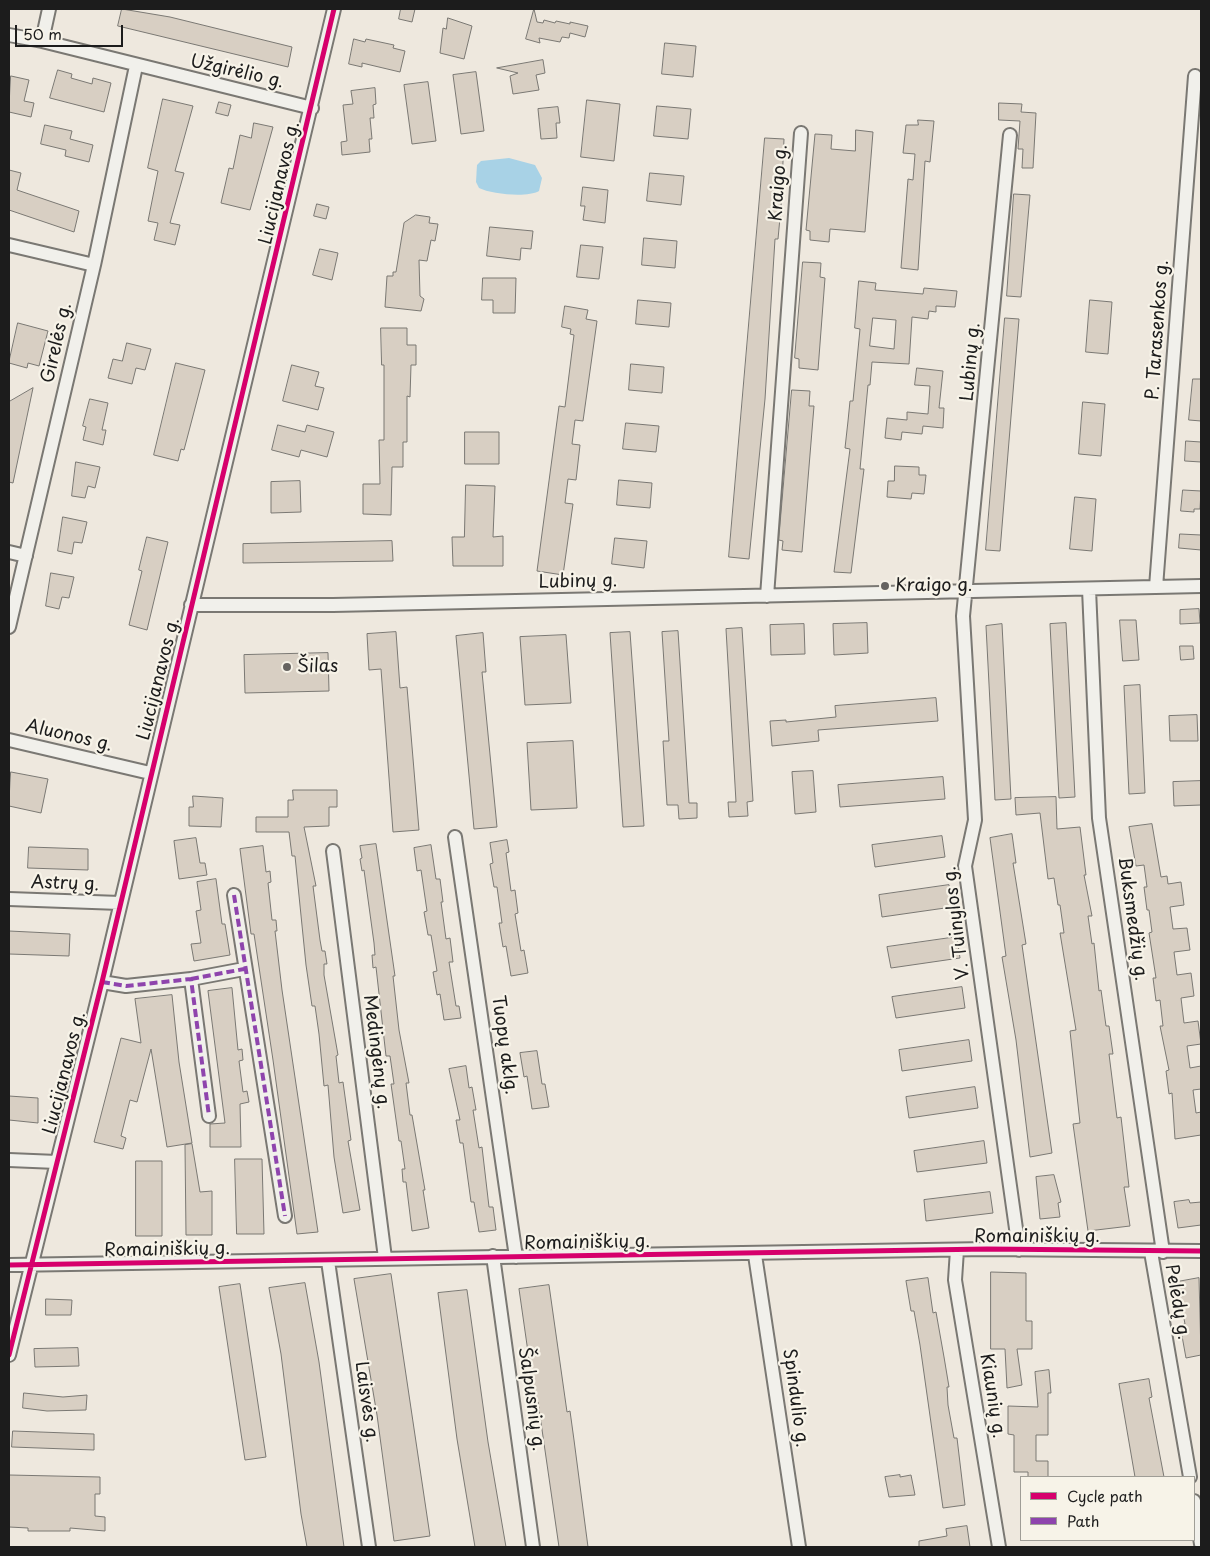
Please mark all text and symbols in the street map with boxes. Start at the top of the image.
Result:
scale bar [18,15,125,47]
text: 50 m [23,22,62,45]
street label: Užgirėlio g. [188,51,286,93]
street label: Liucijanavos g. [255,119,305,247]
street label: Kraigo g. [766,144,792,222]
street label: P. Tarasenkos g. [1142,259,1174,401]
street label: Girelės g. [37,301,77,385]
street label: Lubinų g. [957,322,985,402]
street label: Lubinų g. [538,571,618,593]
place label: Kraigo g. [895,575,973,597]
marker: Kraigo g. [879,580,891,592]
street label: Liucijanavos g. [133,615,185,743]
place label: Šilas [297,656,338,678]
marker: Šilas [281,661,293,673]
street label: Aluonos g. [23,716,115,756]
street label: Buksmedžių g. [1113,856,1151,982]
street label: V. Tuinylos g. [939,865,975,981]
street label: Astrų g. [30,872,100,896]
street label: Medingėnų g. [358,994,394,1110]
street label: Tuopų aklg. [486,994,522,1096]
street label: Liucijanavos g. [39,1009,91,1137]
street label: Romainiškių g. [974,1226,1100,1248]
street label: Romainiškių g. [524,1231,650,1255]
street label: Romainiškių g. [104,1238,230,1262]
street label: Pelėdų g. [1160,1263,1194,1341]
street label: Šalpusnių g. [513,1346,549,1452]
street label: Spindulio g. [777,1347,813,1449]
street label: Kiaunių g. [975,1352,1009,1440]
street label: Laisvės g. [350,1360,382,1444]
legend [1020,1476,1195,1541]
text: Cycle path [1067,1484,1143,1507]
text: Path [1067,1509,1099,1532]

